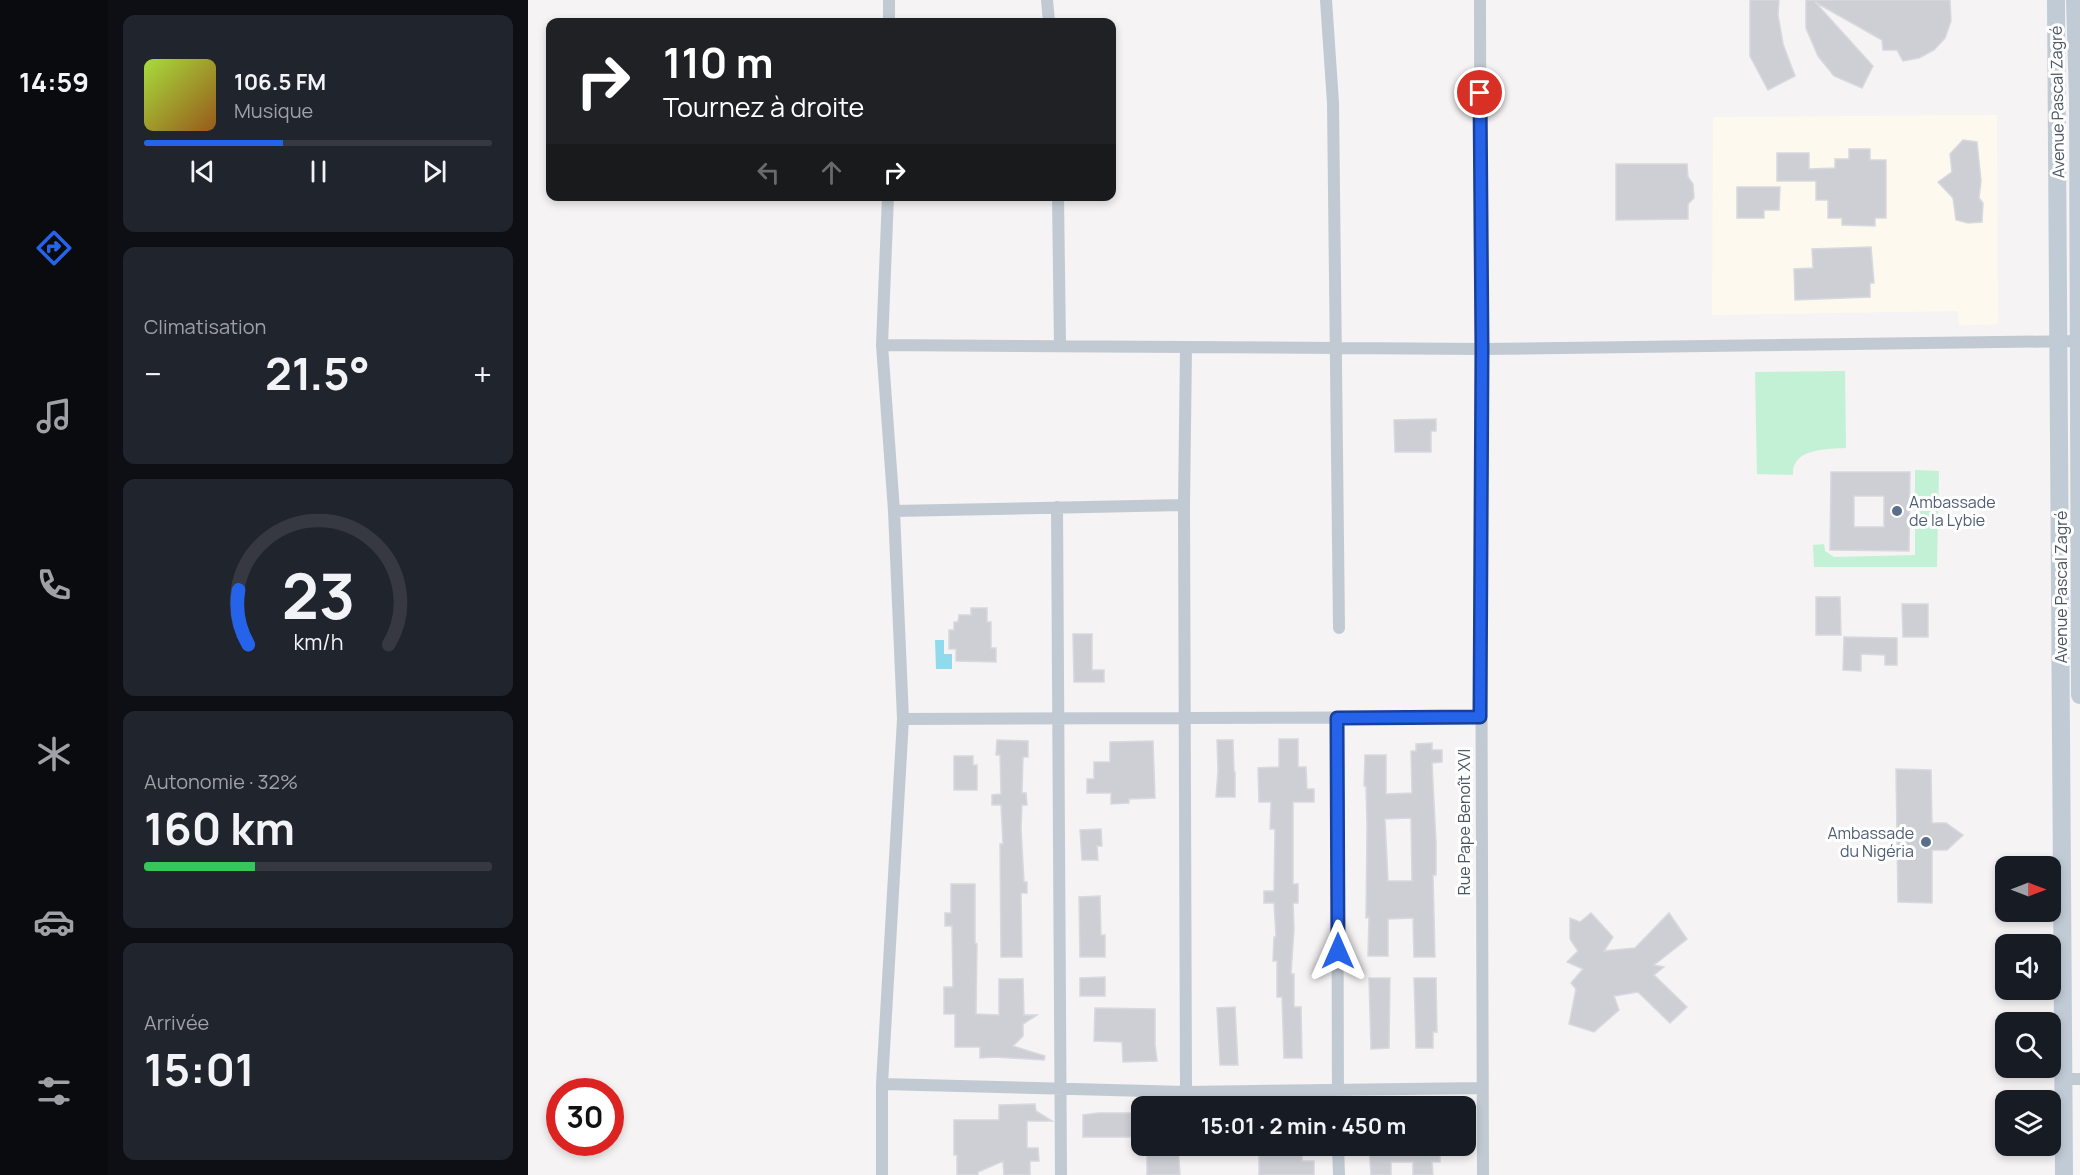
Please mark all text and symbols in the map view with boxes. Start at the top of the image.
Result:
street label: Avenue Pascal Zagré [2045,26,2069,178]
text: 110 m [663,33,774,91]
icon: right [564,42,642,120]
text: 14:59 [19,63,89,100]
text: 106.5 FM [234,67,326,97]
pin [1454,67,1505,118]
icon: arrive [1463,76,1496,109]
text: Tournez à droite [663,88,864,125]
text: Musique [234,97,313,124]
icon: previous [186,155,219,188]
icon: pause [302,155,335,188]
icon: next [418,155,451,188]
icon: left [752,156,785,189]
icon: ahead [815,156,848,189]
icon: right [878,156,911,189]
icon: directions [33,227,75,269]
text: Climatisation [144,313,266,340]
text: 21.5° [265,342,370,404]
text: − [144,351,162,396]
text: + [473,351,492,396]
icon: music [33,395,75,437]
place label: Ambassade de la Lybie [1909,491,1996,531]
marker: Ambassade de la Lybie [1890,504,1904,518]
street label: Avenue Pascal Zagré [2050,511,2072,663]
text: 23 [281,552,355,638]
icon: phone [33,564,75,606]
text: km/h [293,627,343,656]
icon: climate [33,733,75,775]
street label: Rue Pape Benoît XVI [1453,749,1475,895]
text: Autonomie · 32% [144,768,298,795]
text: 160 km [144,797,295,859]
place label: Ambassade du Nigéria [1827,822,1914,862]
marker: Ambassade du Nigéria [1919,835,1933,849]
north arrow [1995,856,2061,922]
map controls [1995,856,2061,1156]
icon: car [33,901,75,943]
position arrow [1306,919,1370,983]
button: sound [1995,934,2061,1000]
text: Arrivée [144,1009,209,1036]
button: search [1995,1012,2061,1078]
text: 15:01 [144,1038,255,1100]
icon: filters [33,1070,75,1112]
speed limit sign: 30 [546,1078,624,1156]
button: layers [1995,1090,2061,1156]
text: 15:01 · 2 min · 450 m [1201,1111,1406,1141]

